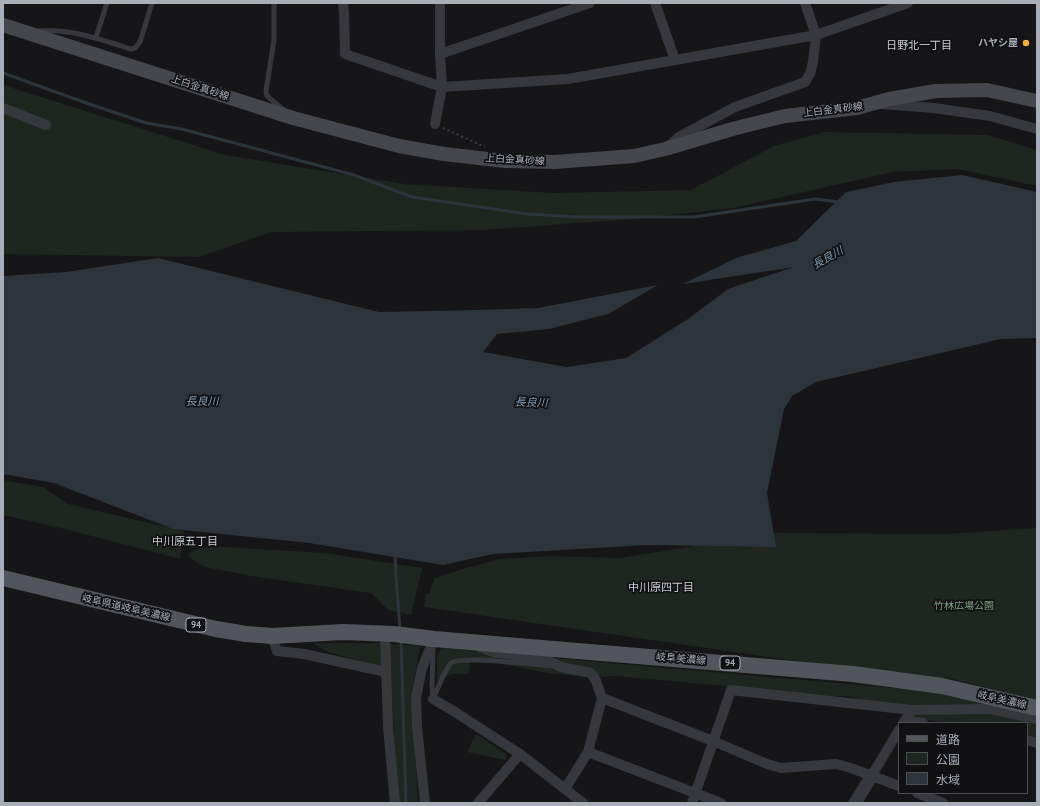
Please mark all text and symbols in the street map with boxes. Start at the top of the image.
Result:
place label: ハヤシ屋 [978,37,1018,49]
marker: ハヤシ屋 [1021,38,1031,48]
district label: 日野北一丁目 [886,39,952,53]
street label: 上白金真砂線 [170,73,230,103]
street label: 上白金真砂線 [802,100,864,120]
street label: 上白金真砂線 [485,152,545,168]
water label: 長良川 [810,244,846,272]
water label: 長良川 [186,395,218,409]
water label: 長良川 [514,396,548,410]
district label: 中川原五丁目 [152,535,218,549]
district label: 中川原四丁目 [628,581,694,595]
street label: 岐阜県道岐阜美濃線 [81,592,171,624]
park label: 竹林広場公園 [934,600,994,612]
road number: 94 [186,618,206,632]
street label: 岐阜美濃線 [656,651,706,667]
road number: 94 [720,656,740,670]
street label: 岐阜美濃線 [976,689,1028,711]
legend [898,722,1028,794]
text: 道路 [936,732,960,747]
text: 公園 [936,752,960,767]
text: 水域 [936,772,960,787]

